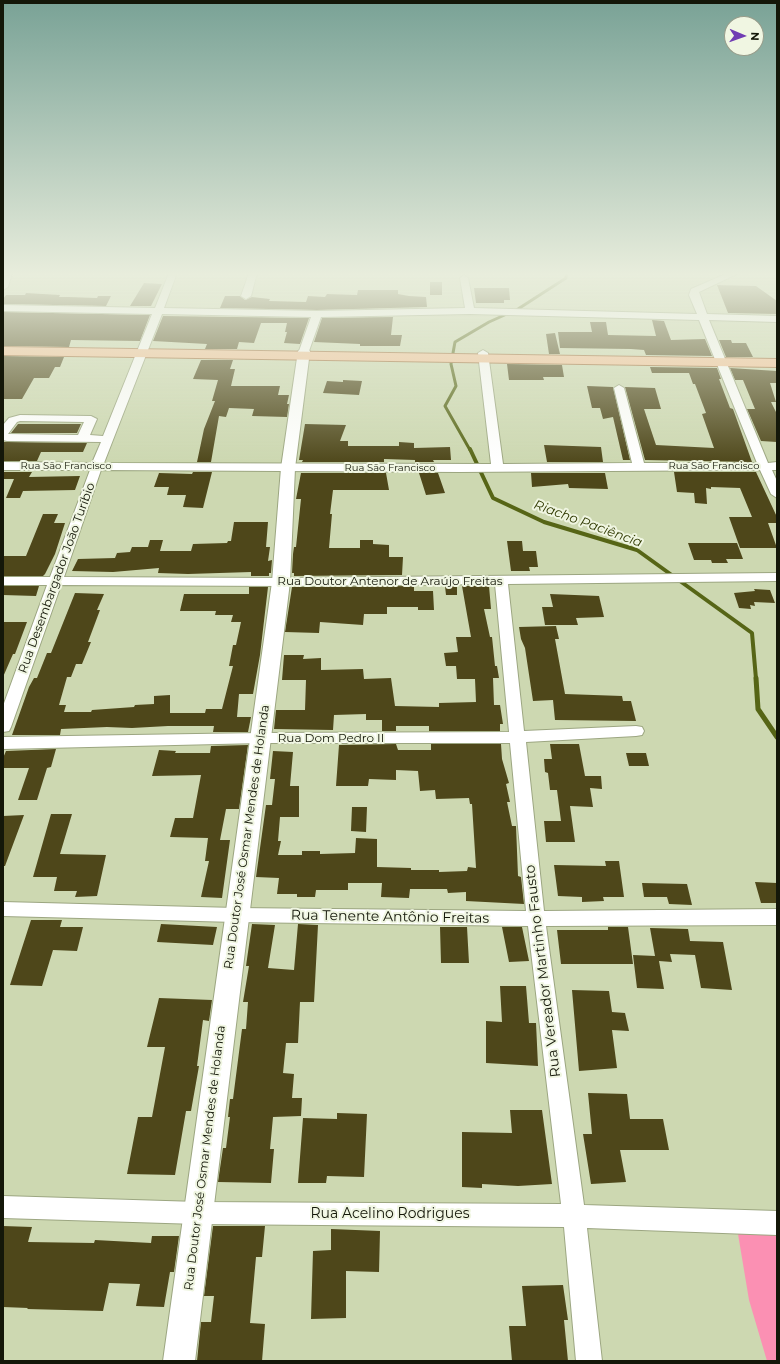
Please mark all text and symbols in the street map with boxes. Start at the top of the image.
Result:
north arrow [724,16,764,56]
text: N [748,32,762,41]
street label: Rua São Francisco [21,460,111,472]
street label: Rua São Francisco [669,460,759,472]
street label: Rua São Francisco [345,462,435,474]
street label: Rua Desembargador João Turíbio [16,481,98,675]
water label: Riacho Paciência [532,497,644,551]
street label: Rua Doutor Antenor de Araújo Freitas [277,574,503,588]
street label: Rua Doutor José Osmar Mendes de Holanda [221,704,273,970]
street label: Rua Dom Pedro II [278,731,384,745]
street label: Rua Vereador Martinho Fausto [522,864,564,1078]
street label: Rua Tenente Antônio Freitas [291,907,489,927]
street label: Rua Doutor José Osmar Mendes de Holanda [182,1025,228,1291]
street label: Rua Acelino Rodrigues [310,1206,470,1222]

